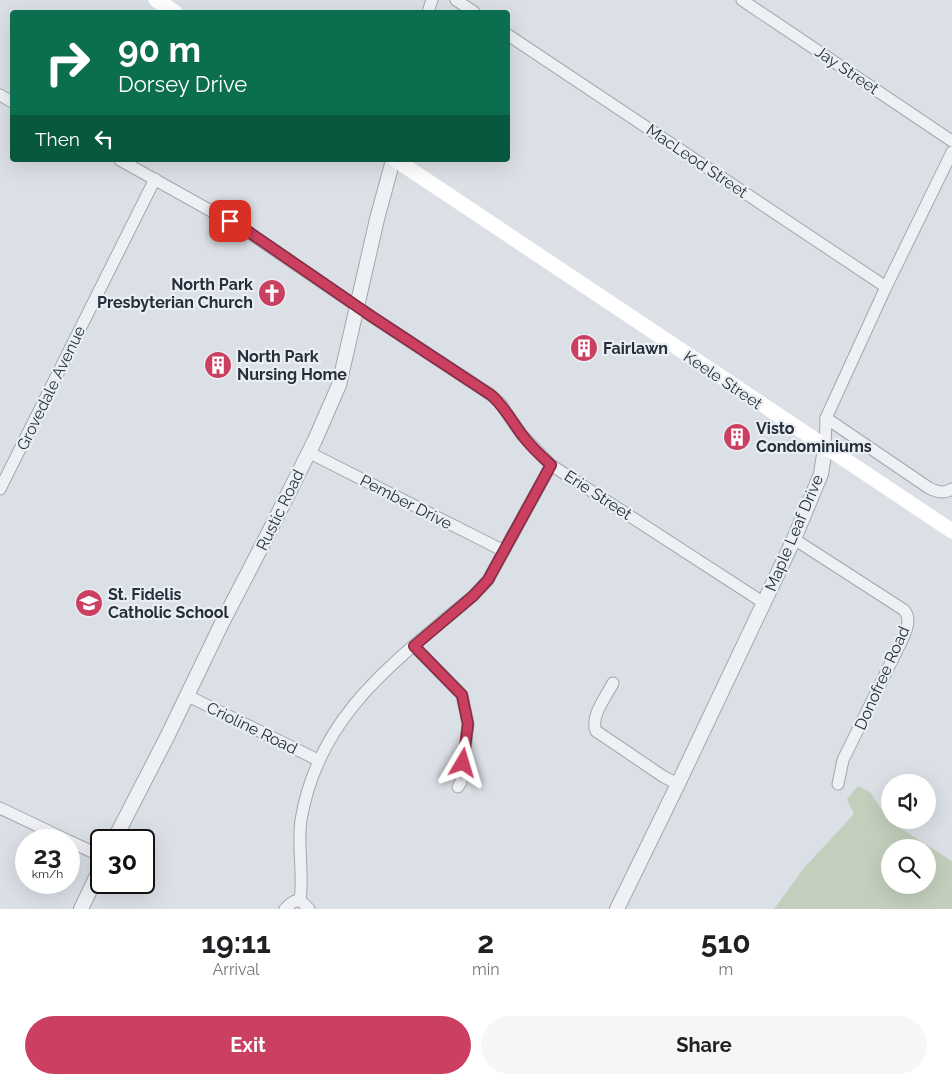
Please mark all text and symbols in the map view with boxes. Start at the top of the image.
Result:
text: 90 m [118,29,201,70]
icon: right [35,30,100,95]
street label: Jay Street [812,42,883,99]
text: Dorsey Drive [118,71,247,97]
street label: MacLeod Street [643,120,752,202]
icon: left [90,125,118,153]
text: Then [35,128,80,150]
pin [209,200,251,242]
icon: arrive [216,207,244,235]
place label: North Park Presbyterian Church [97,275,253,312]
church icon: North Park Presbyterian Church [257,278,287,308]
street label: Grovedale Avenue [13,323,89,453]
building icon: Fairlawn [569,333,599,363]
place label: Fairlawn [603,339,668,358]
place label: North Park Nursing Home [237,347,347,384]
street label: Keele Street [680,347,766,414]
building icon: North Park Nursing Home [203,350,233,380]
place label: Visto Condominiums [756,419,872,456]
building icon: Visto Condominiums [722,422,752,452]
street label: Rustic Road [252,466,308,554]
street label: Erie Street [561,466,636,524]
street label: Pember Drive [357,471,455,533]
street label: Maple Leaf Drive [761,472,827,594]
place label: St. Fidelis Catholic School [108,585,229,622]
school or university icon: St. Fidelis Catholic School [74,588,104,618]
street label: Donofree Road [851,623,913,733]
street label: Crioline Road [204,698,301,758]
position arrow [436,736,488,788]
map controls [881,774,936,894]
button: sound [881,774,936,829]
speed limit sign: 30 [90,829,155,894]
button: search [881,839,936,894]
text: 23 [33,840,62,870]
text: km/h [32,867,63,881]
text: 19:11 [201,925,271,960]
text: 2 [477,925,494,960]
text: 510 [701,925,751,960]
text: Arrival [213,960,259,979]
text: min [472,960,500,979]
text: m [718,960,733,979]
button: Exit [25,1016,471,1074]
button: Share [481,1016,927,1074]

